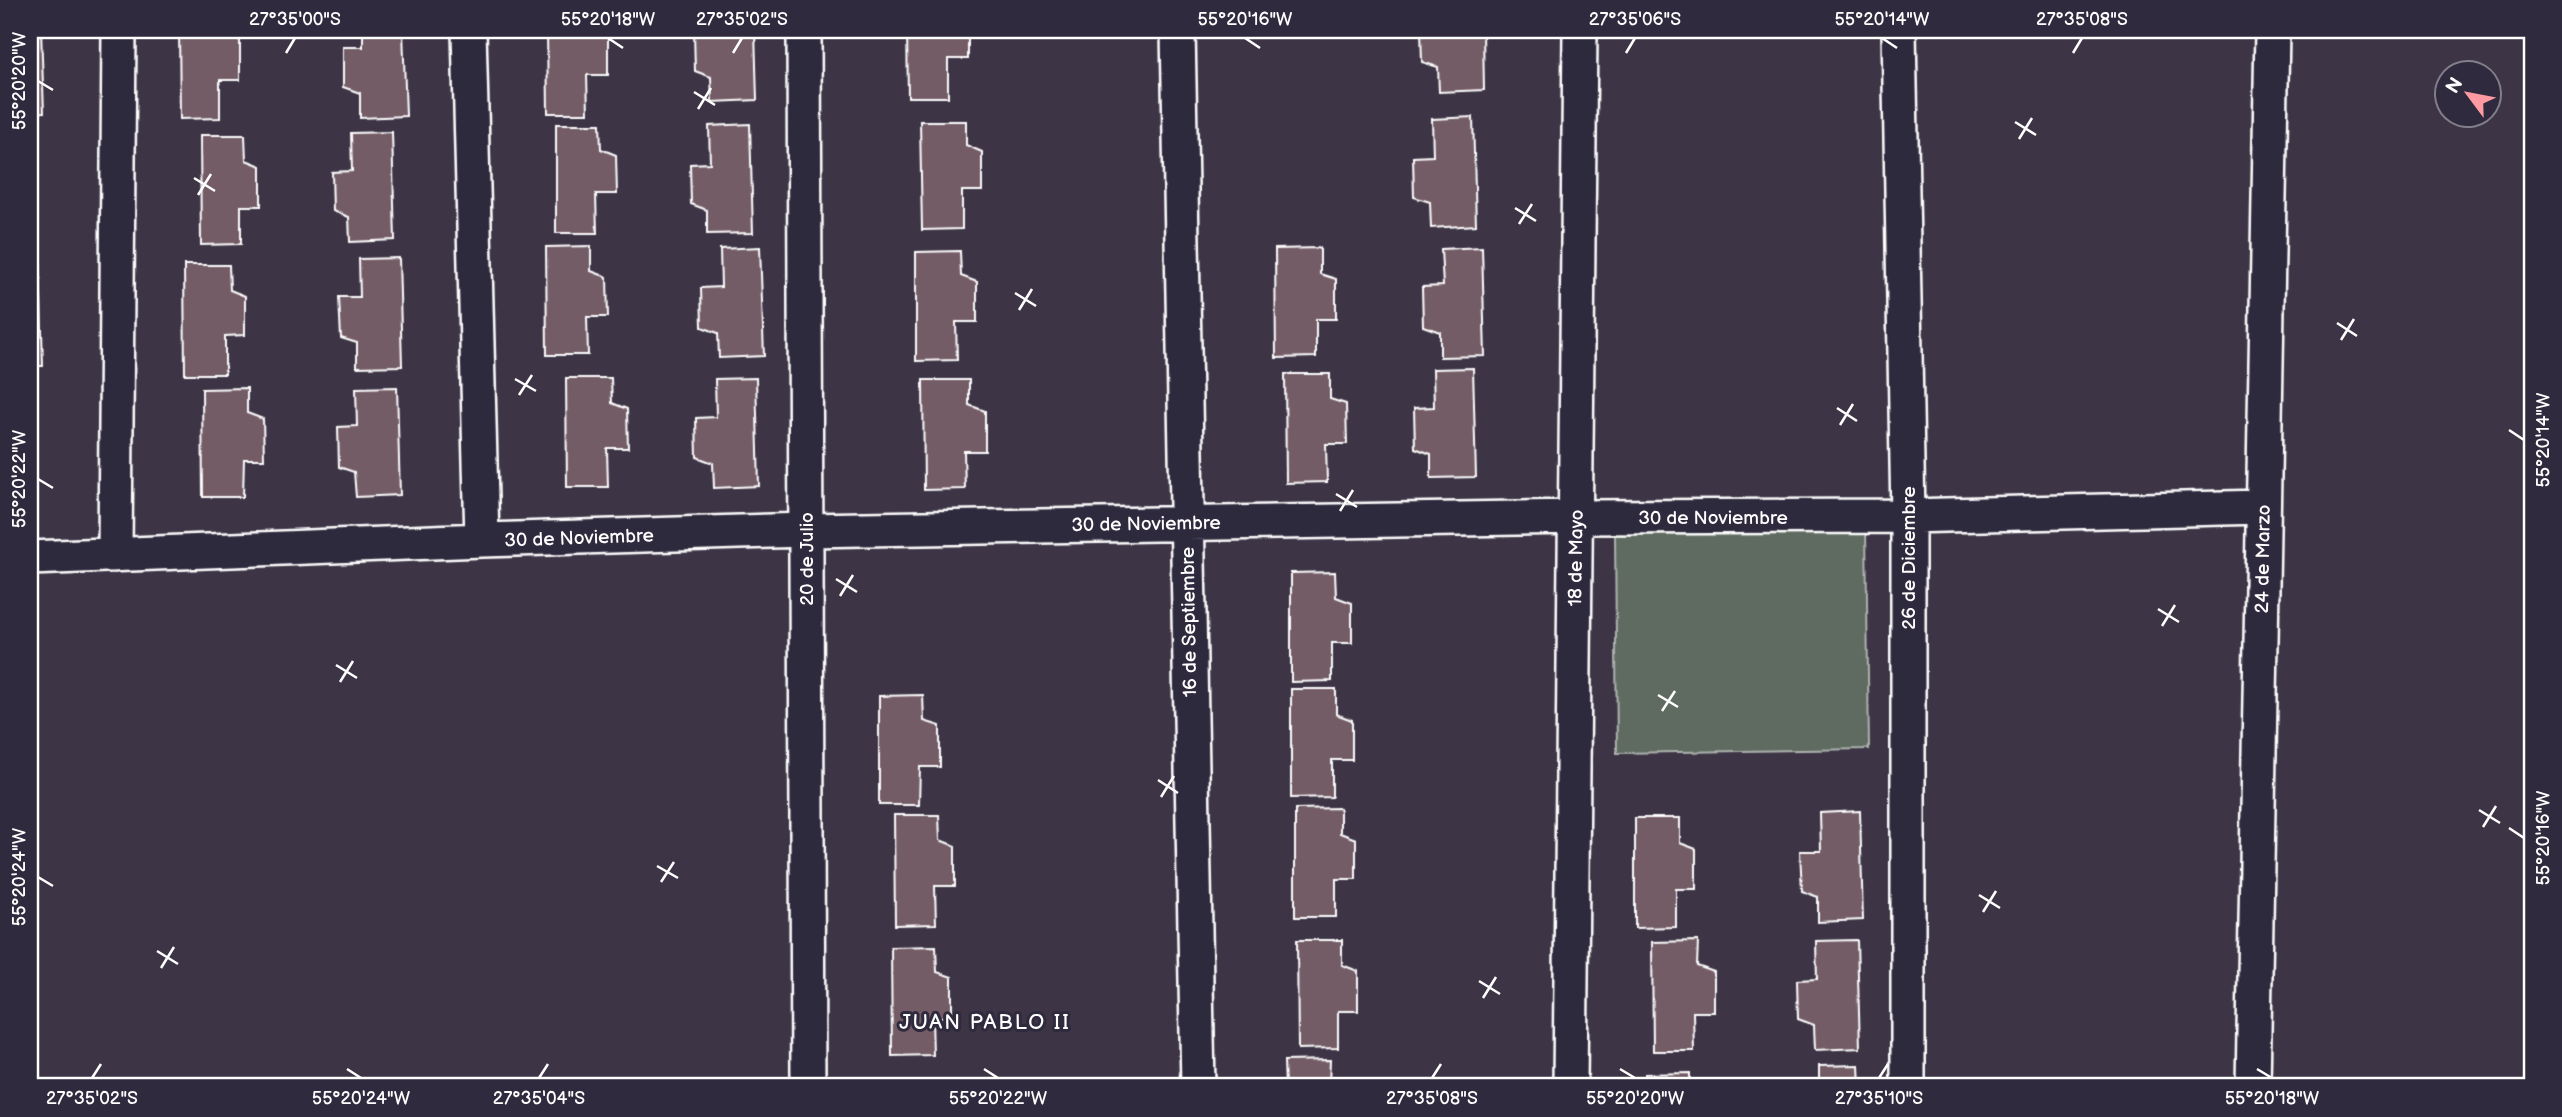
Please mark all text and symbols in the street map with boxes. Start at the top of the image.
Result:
text: 27°35'00"S [249,9,341,30]
text: 55°20'18"W [561,9,656,30]
text: 27°35'02"S [696,9,788,30]
text: 55°20'16"W [1197,9,1293,30]
text: 27°35'06"S [1589,9,1681,30]
text: 55°20'14"W [1835,9,1930,30]
text: 27°35'08"S [2036,9,2128,30]
text: 55°20'20"W [9,31,30,130]
north arrow [2432,60,2502,130]
text: N [2441,74,2468,98]
text: 55°20'14"W [2533,392,2554,488]
text: 55°20'22"W [9,429,30,528]
street label: 26 de Diciembre [1898,486,1921,630]
street label: 24 de Marzo [2251,504,2276,614]
street label: 30 de Noviembre [1638,507,1788,530]
street label: 18 de Mayo [1564,509,1589,607]
street label: 20 de Julio [796,512,819,606]
street label: 30 de Noviembre [1071,512,1221,537]
street label: 30 de Noviembre [504,524,654,553]
street label: 16 de Septiembre [1177,547,1202,697]
text: 55°20'16"W [2533,790,2554,886]
text: 55°20'24"W [9,827,30,926]
district label: JUAN PABLO II [899,1010,1071,1035]
text: 27°35'02"S [46,1088,138,1109]
text: 55°20'24"W [312,1088,411,1109]
text: 27°35'04"S [493,1088,585,1109]
text: 55°20'22"W [949,1088,1048,1109]
text: 27°35'08"S [1386,1088,1478,1109]
text: 55°20'20"W [1586,1088,1685,1109]
text: 27°35'10"S [1835,1088,1923,1109]
text: 55°20'18"W [2225,1088,2320,1109]

